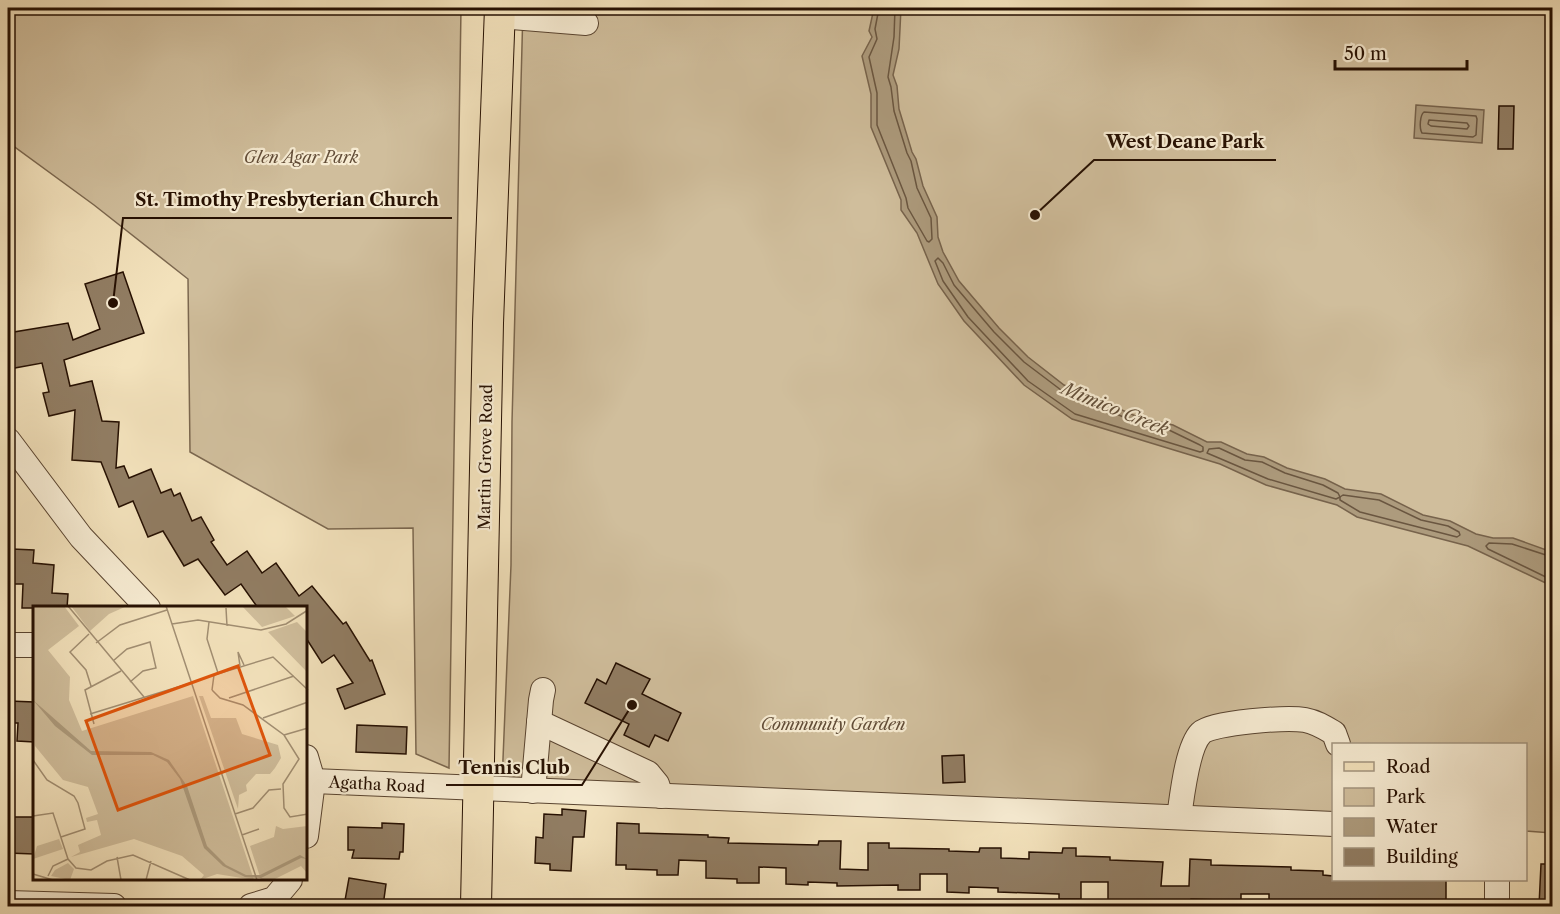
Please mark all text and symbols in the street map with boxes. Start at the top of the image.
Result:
scale bar [1335,33,1467,71]
text: 50 m [1344,43,1387,65]
callout: West Deane Park [1094,124,1276,160]
text: West Deane Park [1105,131,1265,153]
park label: Glen Agar Park [244,147,359,167]
callout: St. Timothy Presbyterian Church [123,182,452,218]
text: St. Timothy Presbyterian Church [135,189,440,211]
water label: Mimico Creek [1056,377,1172,441]
street label: Martin Grove Road [474,384,496,530]
inset map [33,606,308,881]
park label: Community Garden [761,714,905,734]
legend [1332,743,1527,881]
callout: Tennis Club [446,749,582,785]
text: Road [1386,756,1431,778]
text: Tennis Club [458,757,570,779]
street label: Agatha Road [327,771,426,797]
text: Park [1386,786,1427,808]
text: Water [1385,816,1438,838]
text: Building [1386,846,1458,868]

